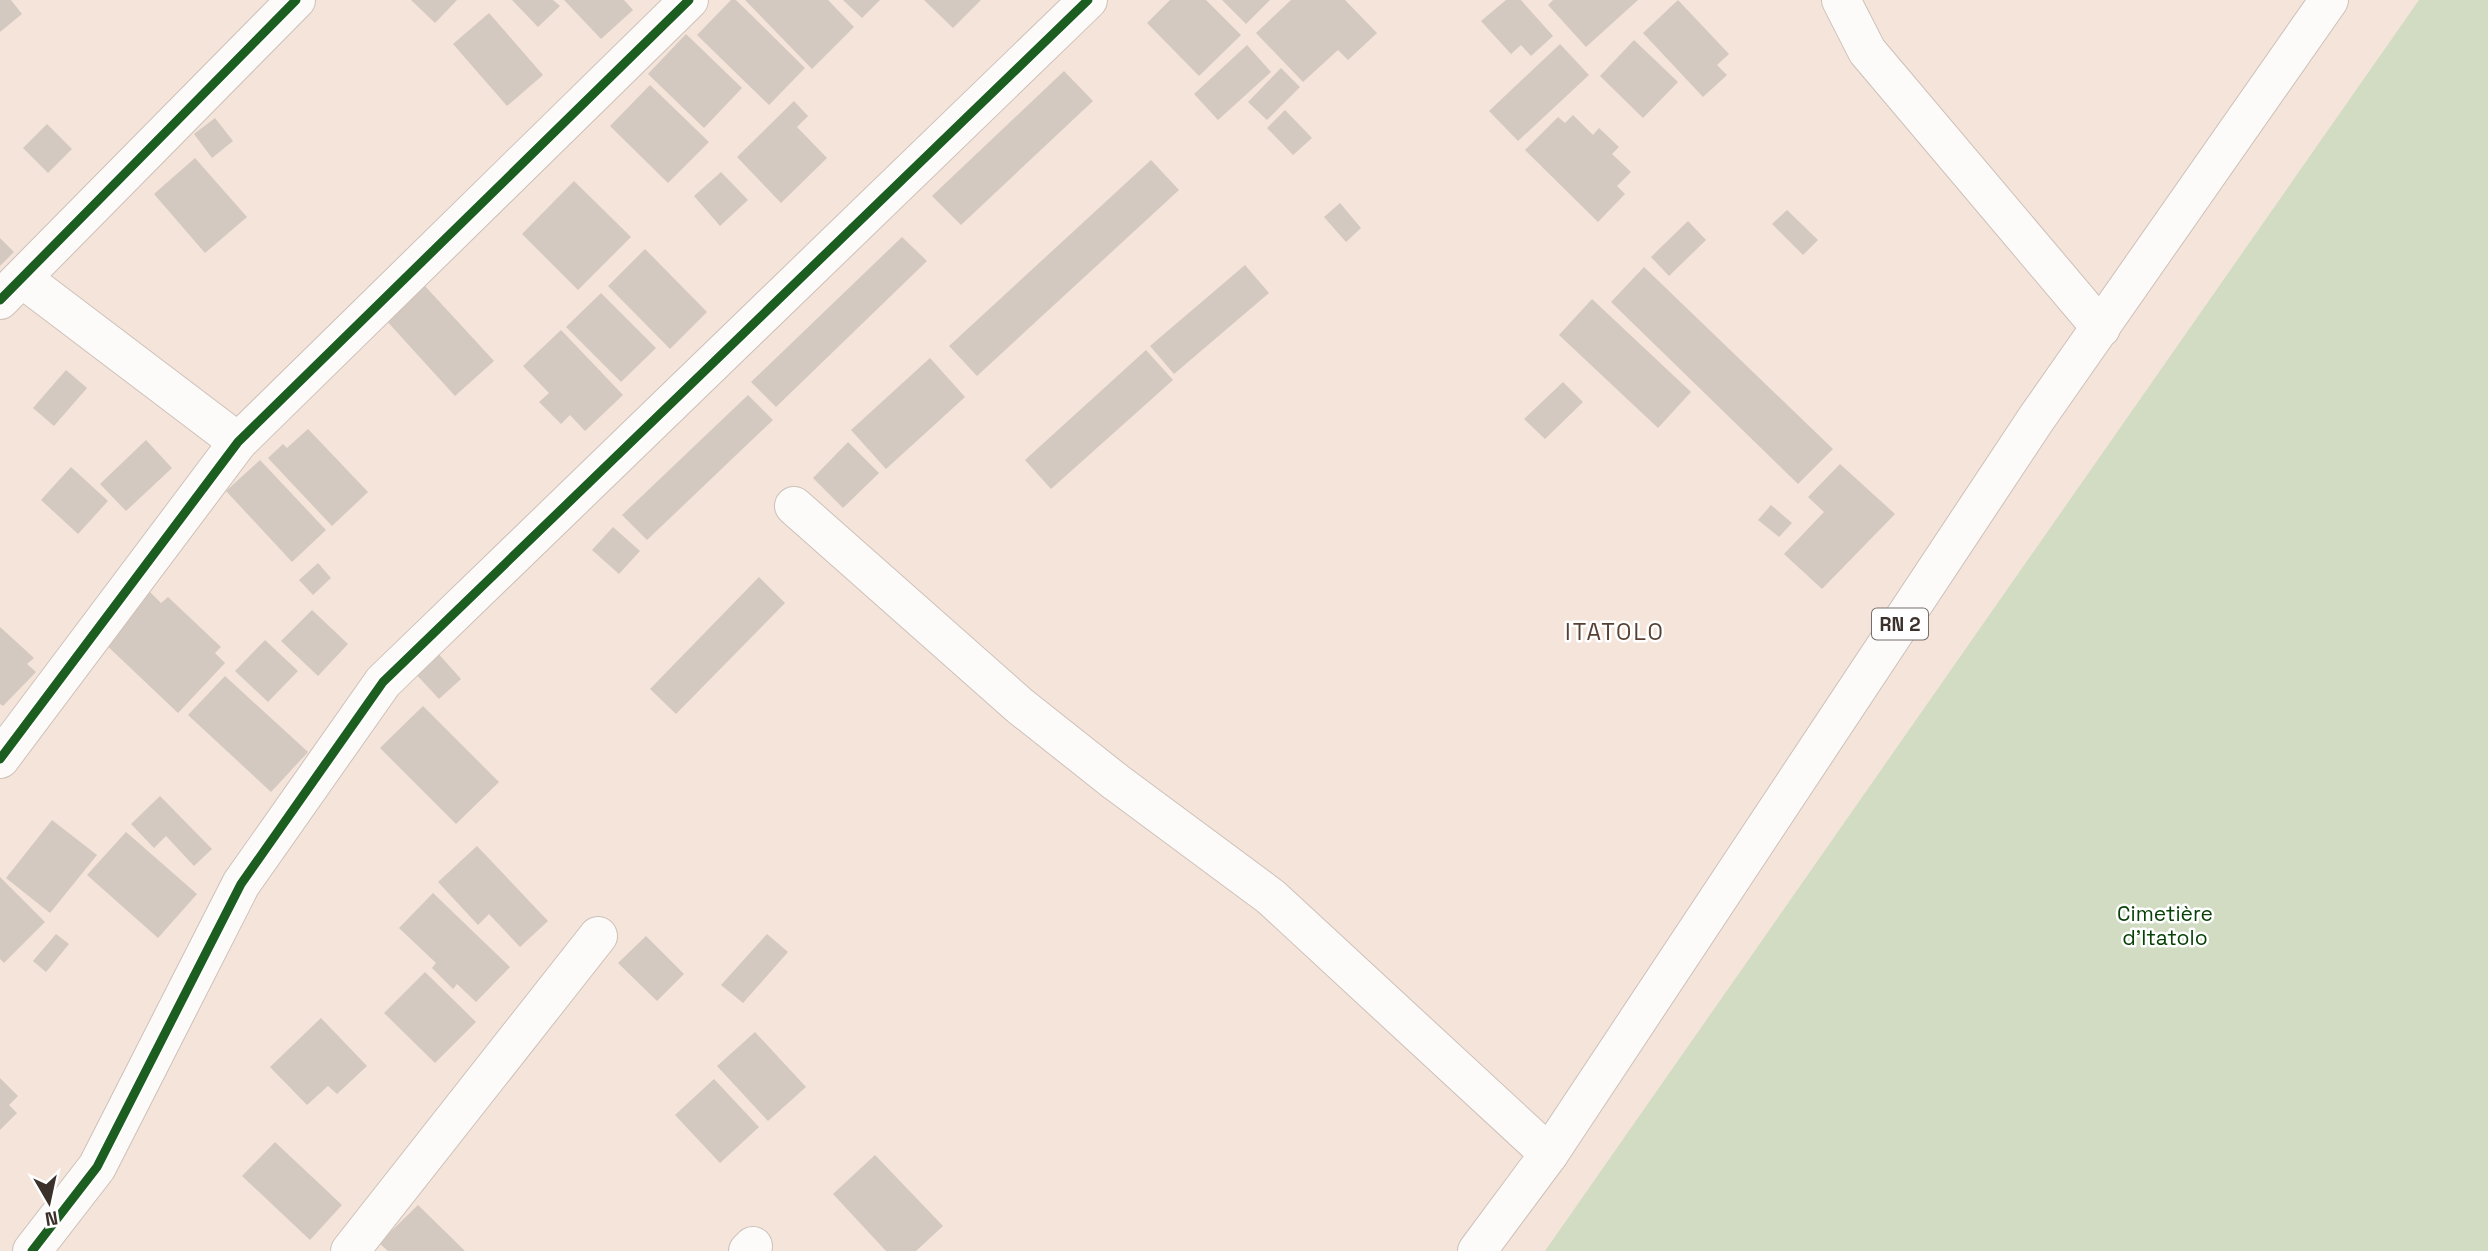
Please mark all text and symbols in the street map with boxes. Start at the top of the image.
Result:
road number: RN 2 [1872,608,1928,639]
district label: ITATOLO [1565,617,1665,647]
park label: Cimetière d'Itatolo [2117,900,2213,951]
north arrow [14,1167,84,1237]
text: N [43,1205,60,1232]

